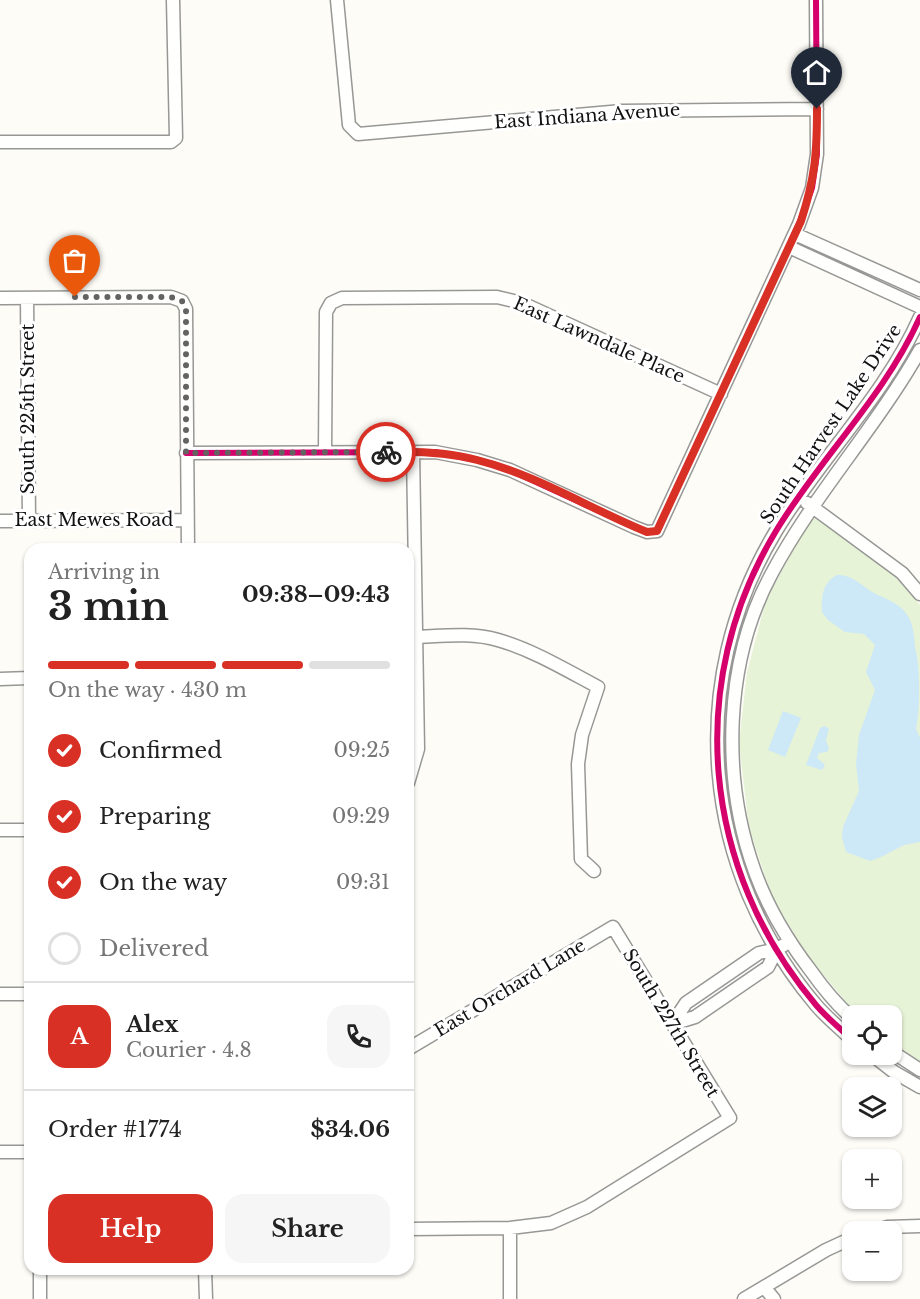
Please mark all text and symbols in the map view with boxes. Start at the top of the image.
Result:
pin [791,47,842,109]
icon: home [800,56,833,89]
street label: East Indiana Avenue [493,99,681,133]
pin [49,235,100,297]
icon: bag [58,244,91,277]
street label: East Lawndale Place [510,292,688,388]
street label: South Harvest Lake Drive [756,320,906,528]
street label: South 225th Street [17,323,39,494]
courier [356,422,416,482]
icon: bike [370,436,403,469]
street label: East Mewes Road [14,509,174,531]
text: Arriving in [48,560,160,584]
text: 09:38–09:43 [242,581,390,608]
text: 3 min [48,582,169,631]
text: On the way · 430 m [48,678,247,702]
icon: check [48,734,81,767]
text: Confirmed [99,737,222,764]
text: 09:25 [333,738,390,762]
icon: check [48,800,81,833]
text: Preparing [99,803,210,830]
text: 09:29 [332,804,390,828]
icon: check [48,866,81,899]
text: On the way [99,869,227,896]
text: 09:31 [336,870,390,894]
street label: East Orchard Lane [431,934,589,1042]
text: Delivered [99,935,209,962]
street label: South 227th Street [618,945,724,1101]
button: phone [327,1005,390,1068]
map controls [842,1005,902,1281]
button: locate [842,1005,902,1065]
text: Alex [126,1011,179,1038]
text: A [71,1023,88,1050]
text: Courier · 4.8 [126,1038,252,1062]
button: layers [842,1077,902,1137]
text: Order #1774 [48,1116,182,1143]
text: $34.06 [310,1116,390,1143]
button: + [842,1149,902,1209]
button: Help [48,1194,213,1263]
button: Share [225,1194,390,1263]
button: − [842,1221,902,1281]

